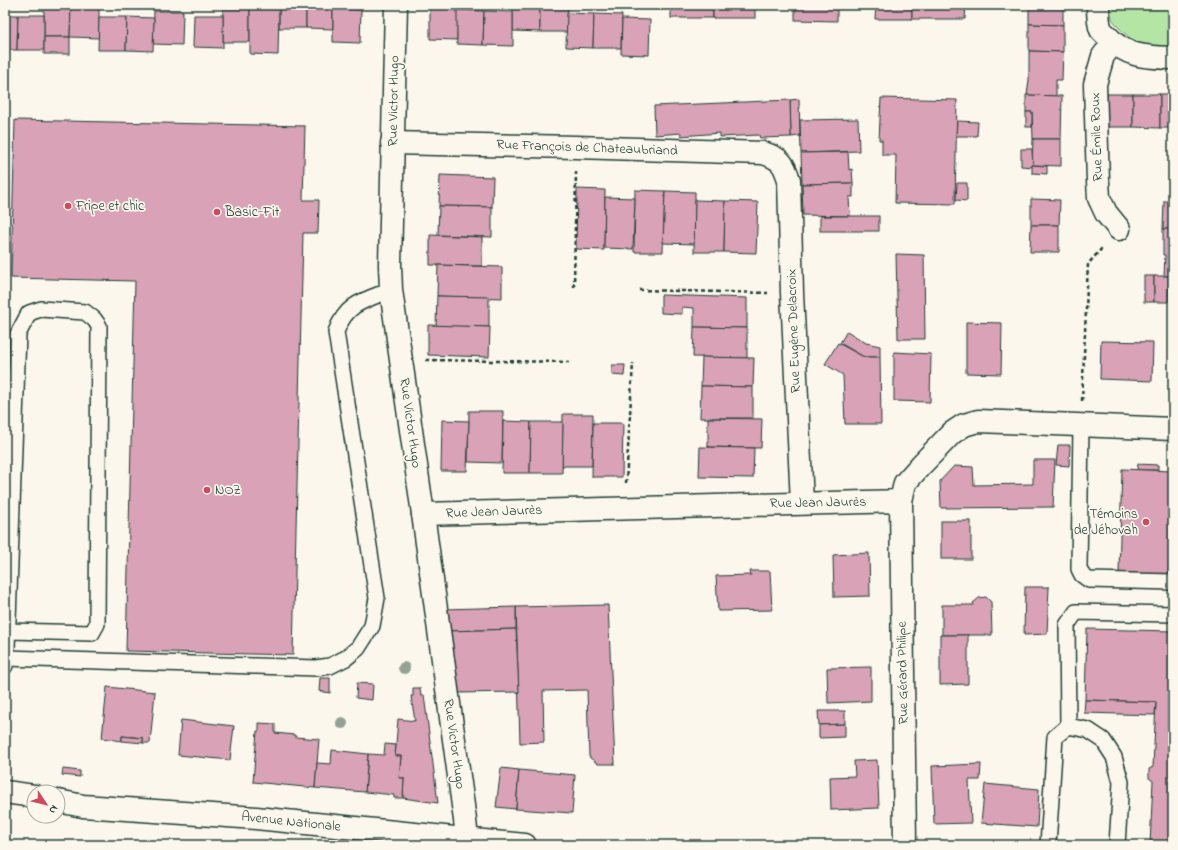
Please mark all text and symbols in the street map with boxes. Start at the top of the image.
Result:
street label: Rue Victor Hugo [383,55,406,147]
street label: Rue Émile Roux [1085,92,1109,182]
street label: Rue François de Chateaubriand [496,134,678,162]
place label: Fripe et chic [75,196,145,217]
marker: Fripe et chic [63,201,73,211]
place label: Basic-Fit [224,202,280,223]
marker: Basic-Fit [212,207,222,217]
street label: Rue Eugène Delacroix [781,269,808,393]
street label: Rue Victor Hugo [392,376,427,470]
place label: NOZ [215,480,241,501]
marker: NOZ [202,485,212,495]
street label: Rue Jean Jaurès [769,492,867,514]
street label: Rue Jean Jaurès [445,500,543,524]
place label: Témoins de Jéhovah [1074,504,1138,541]
marker: Témoins de Jéhovah [1141,517,1151,527]
street label: Rue Gérard Philipe [892,620,914,725]
street label: Rue Victor Hugo [436,697,471,791]
north arrow [26,784,66,824]
text: N [45,802,62,817]
street label: Avenue Nationale [240,806,343,838]

